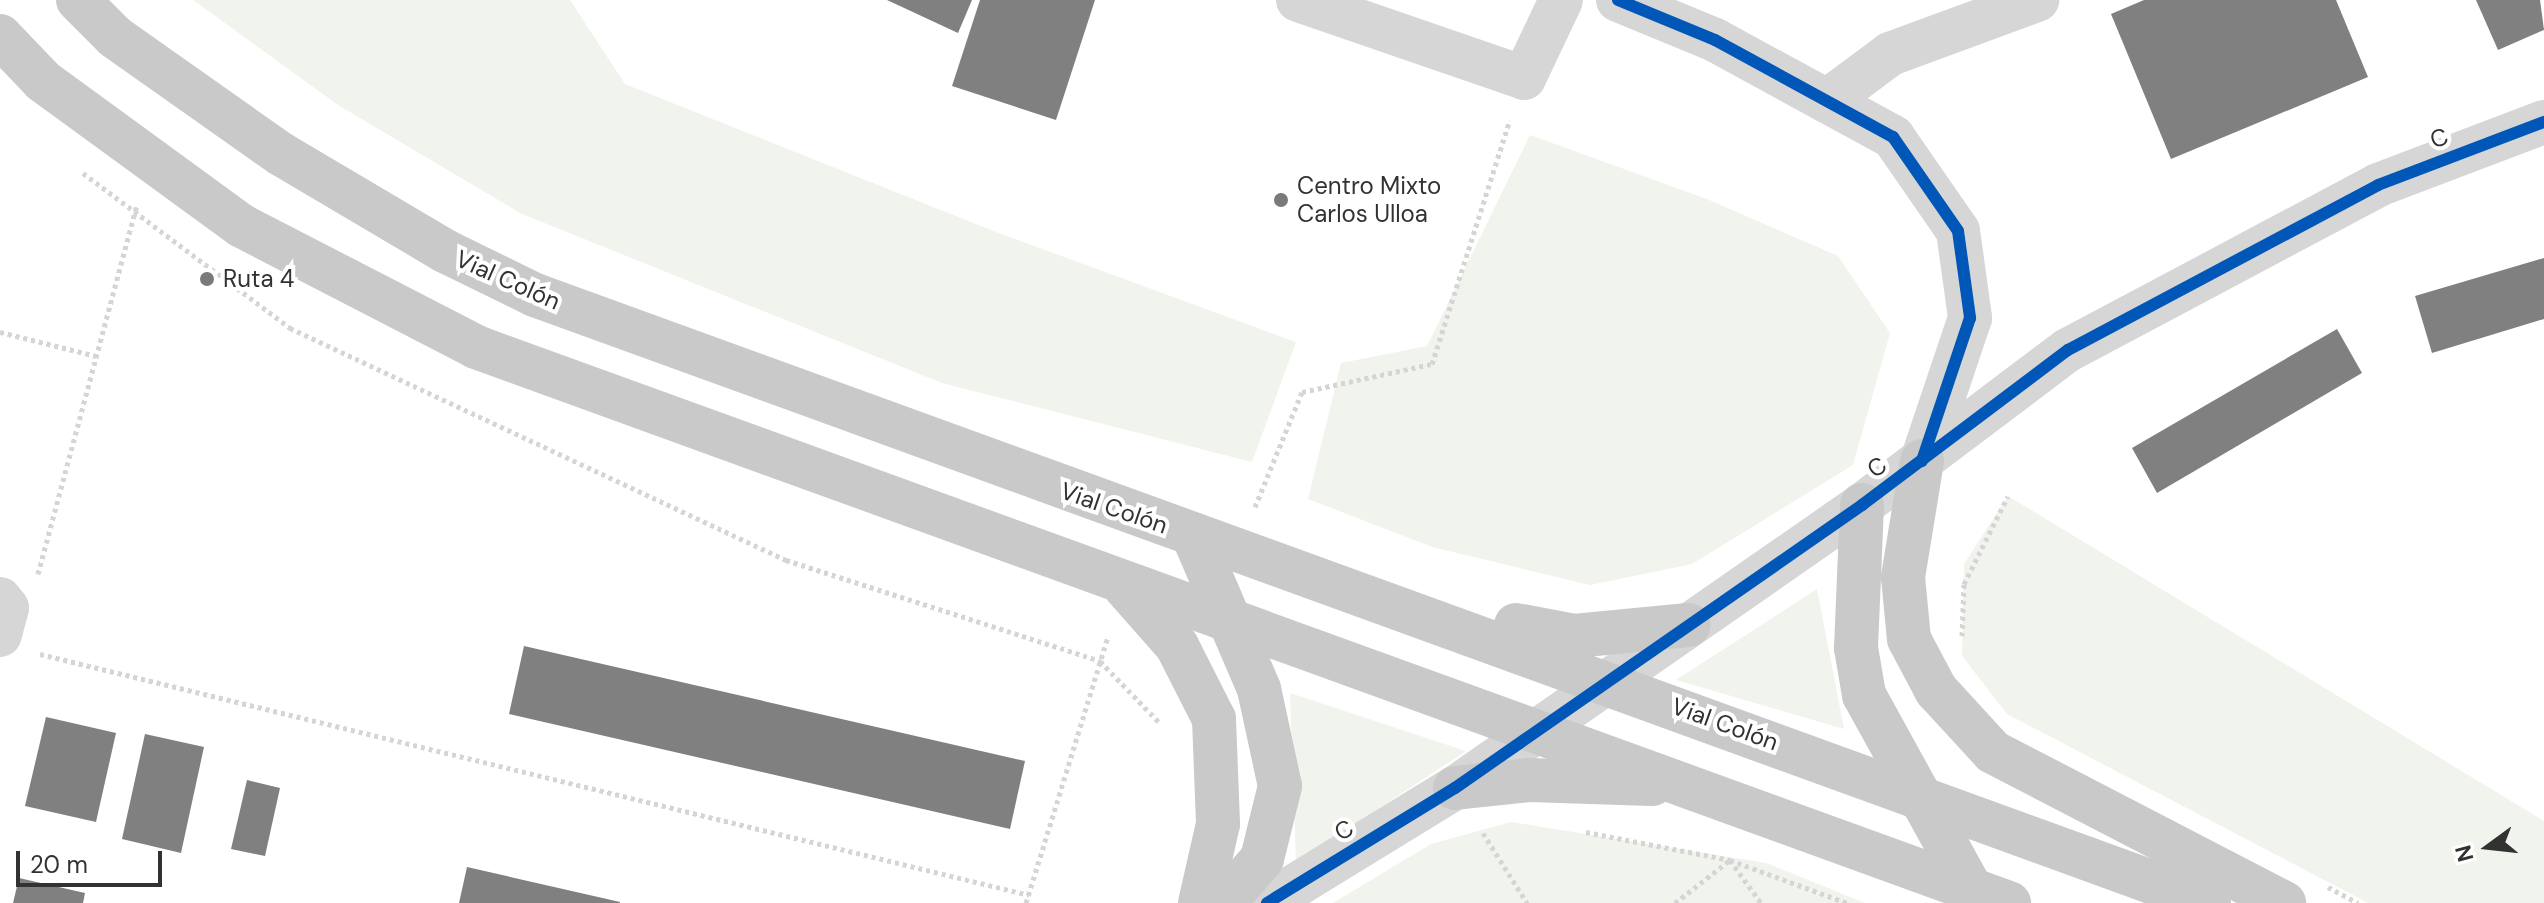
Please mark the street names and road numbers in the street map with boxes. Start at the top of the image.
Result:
street label: C [2426,121,2452,155]
street label: Vial Colón [451,244,565,316]
street label: C [1862,450,1892,484]
street label: Vial Colón [1057,476,1171,540]
street label: Vial Colón [1668,691,1782,757]
street label: C [1329,813,1359,847]

